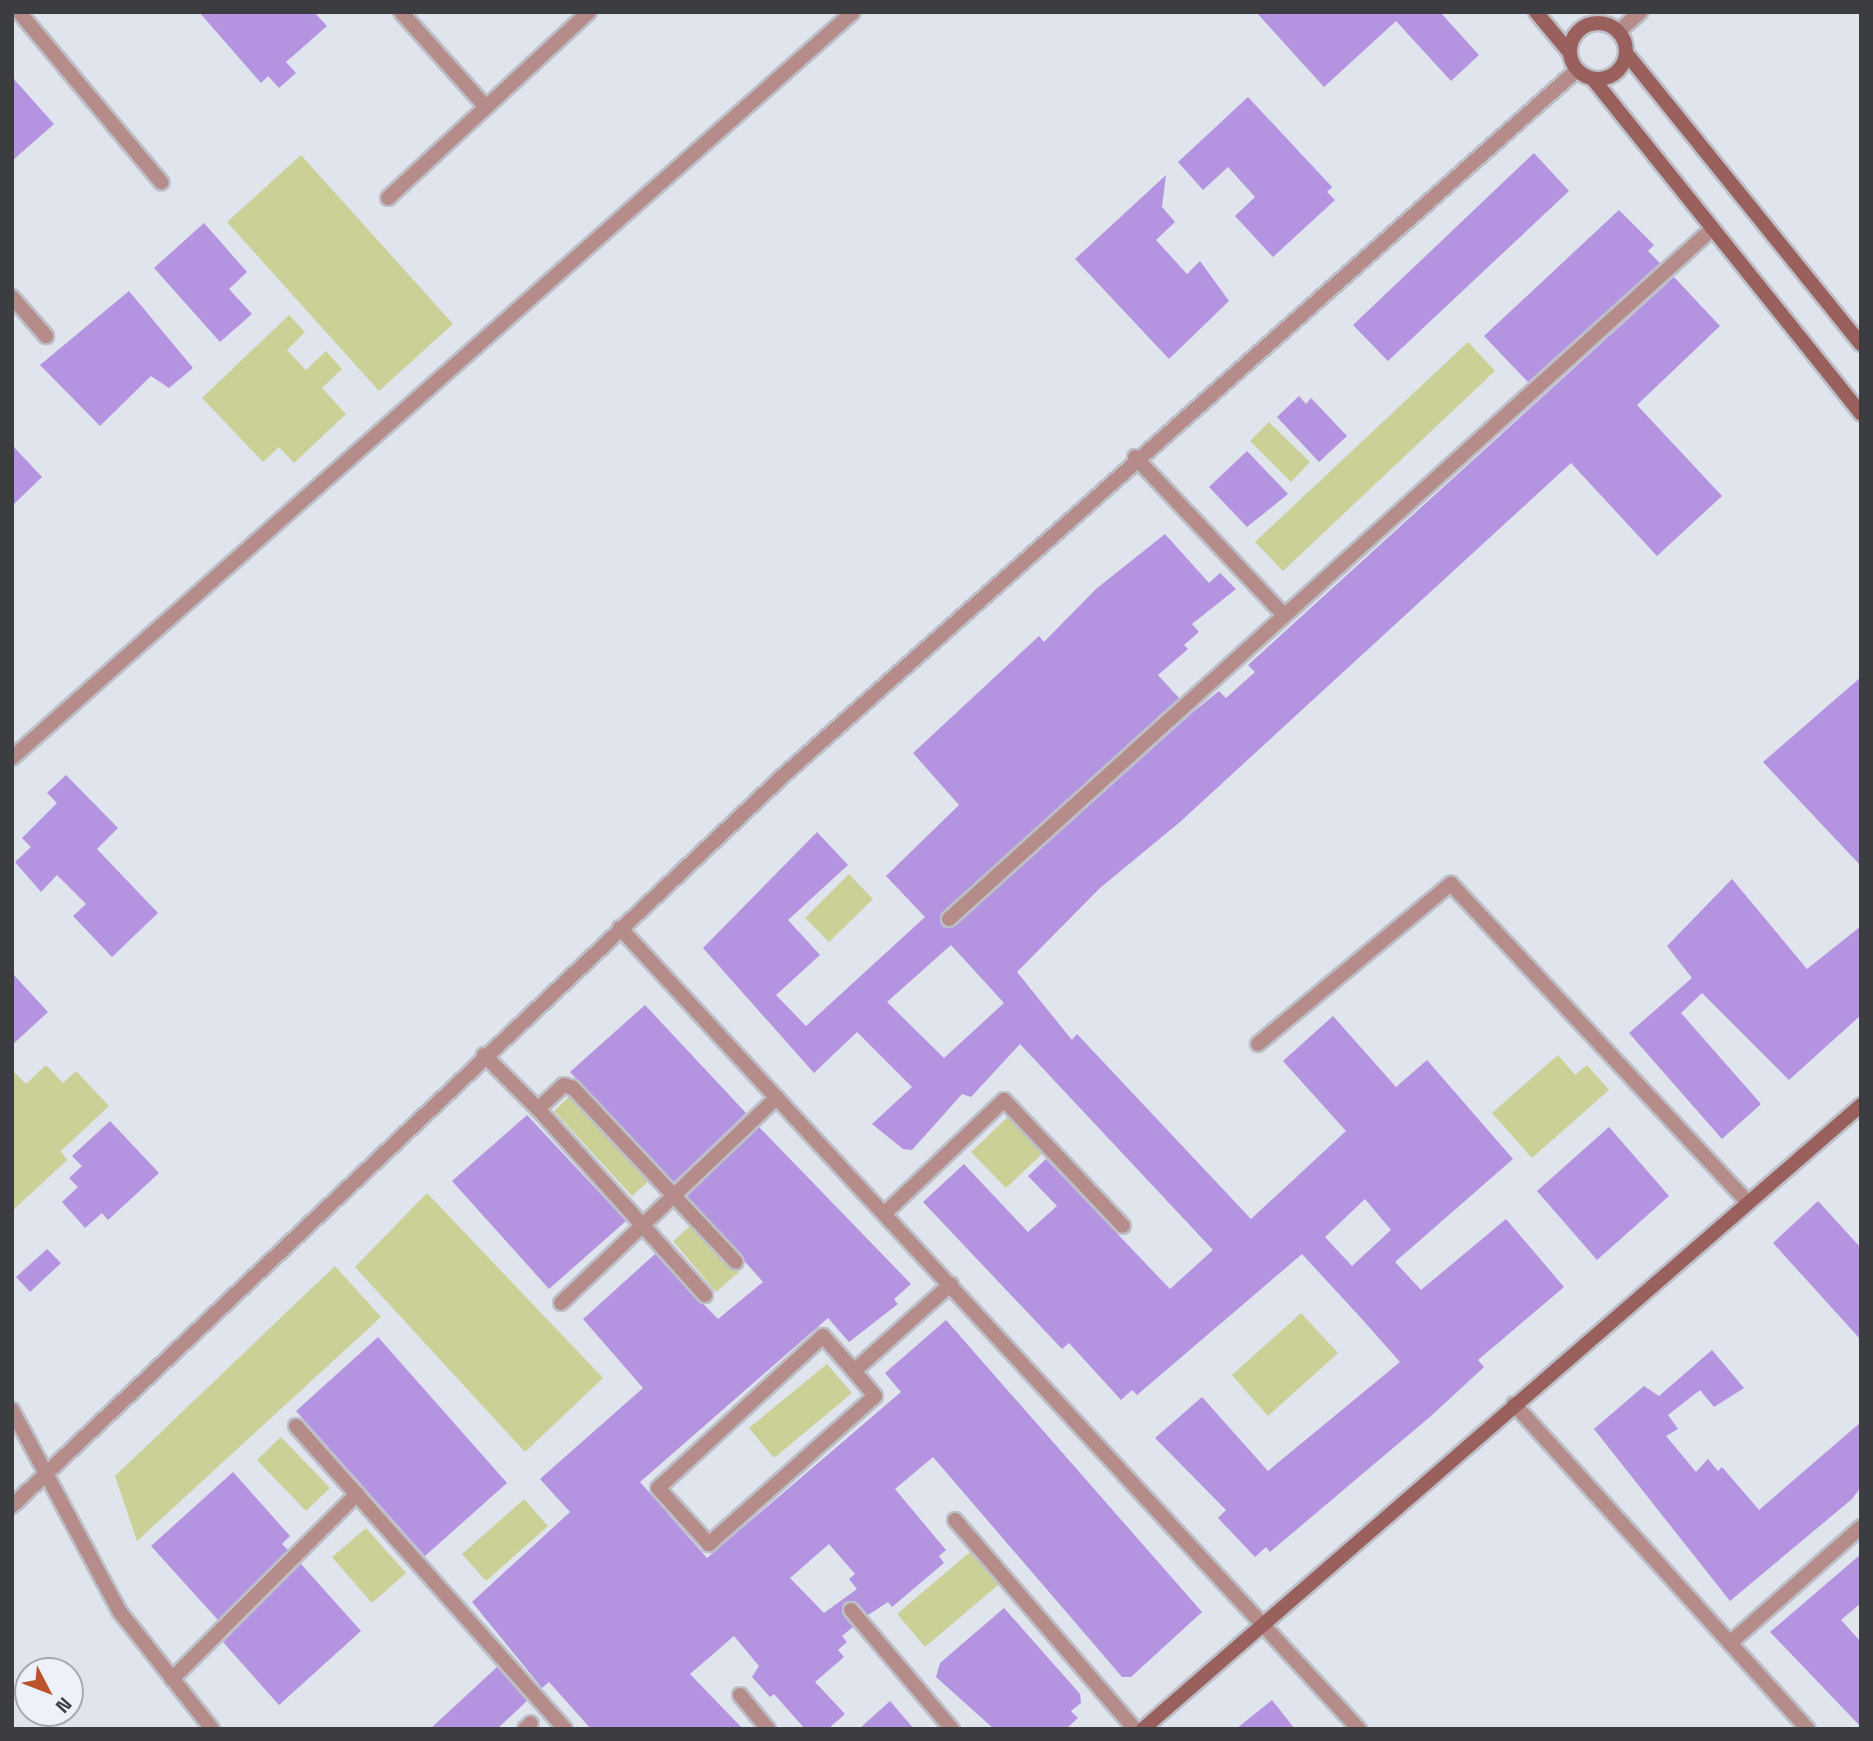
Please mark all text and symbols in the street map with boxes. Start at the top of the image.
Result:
north arrow [14,1657,84,1727]
text: N [50,1692,77,1718]

